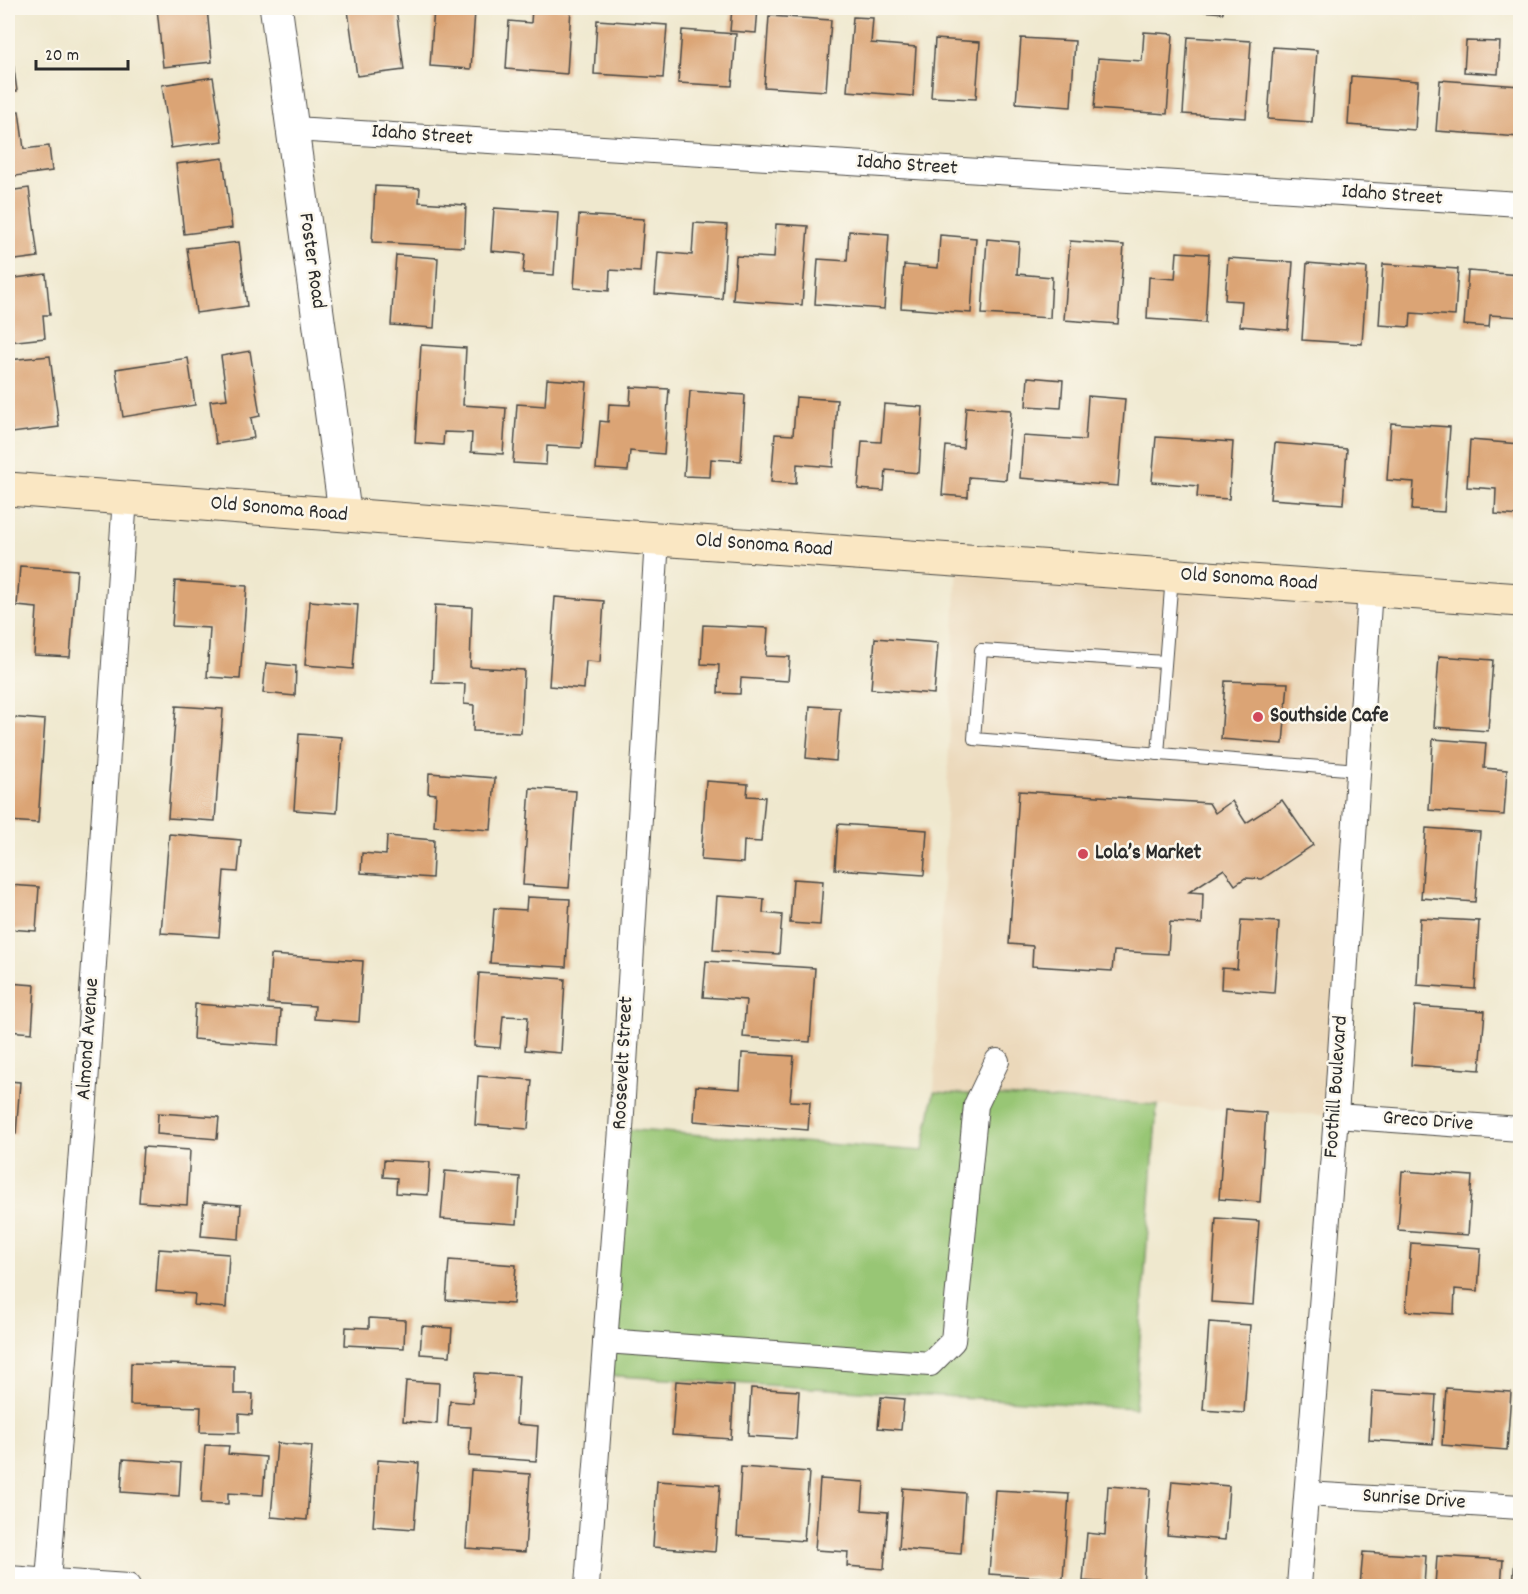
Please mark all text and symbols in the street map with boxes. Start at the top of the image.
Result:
scale bar [36,33,128,71]
text: 20 m [45,44,79,69]
street label: Idaho Street [371,118,474,155]
street label: Idaho Street [856,148,959,185]
street label: Idaho Street [1341,178,1444,215]
street label: Foster Road [289,211,333,311]
street label: Old Sonoma Road [209,489,349,531]
street label: Old Sonoma Road [694,526,834,566]
street label: Old Sonoma Road [1179,560,1319,600]
place label: Southside Cafe [1270,702,1388,732]
marker: Southside Cafe [1251,710,1265,724]
place label: Lola’s Market [1095,839,1201,869]
marker: Lola’s Market [1076,847,1090,861]
street label: Almond Avenue [70,977,108,1101]
street label: Roosevelt Street [606,995,642,1130]
street label: Foothill Boulevard [1317,1015,1357,1159]
street label: Greco Drive [1382,1104,1474,1140]
street label: Sunrise Drive [1362,1481,1466,1519]

